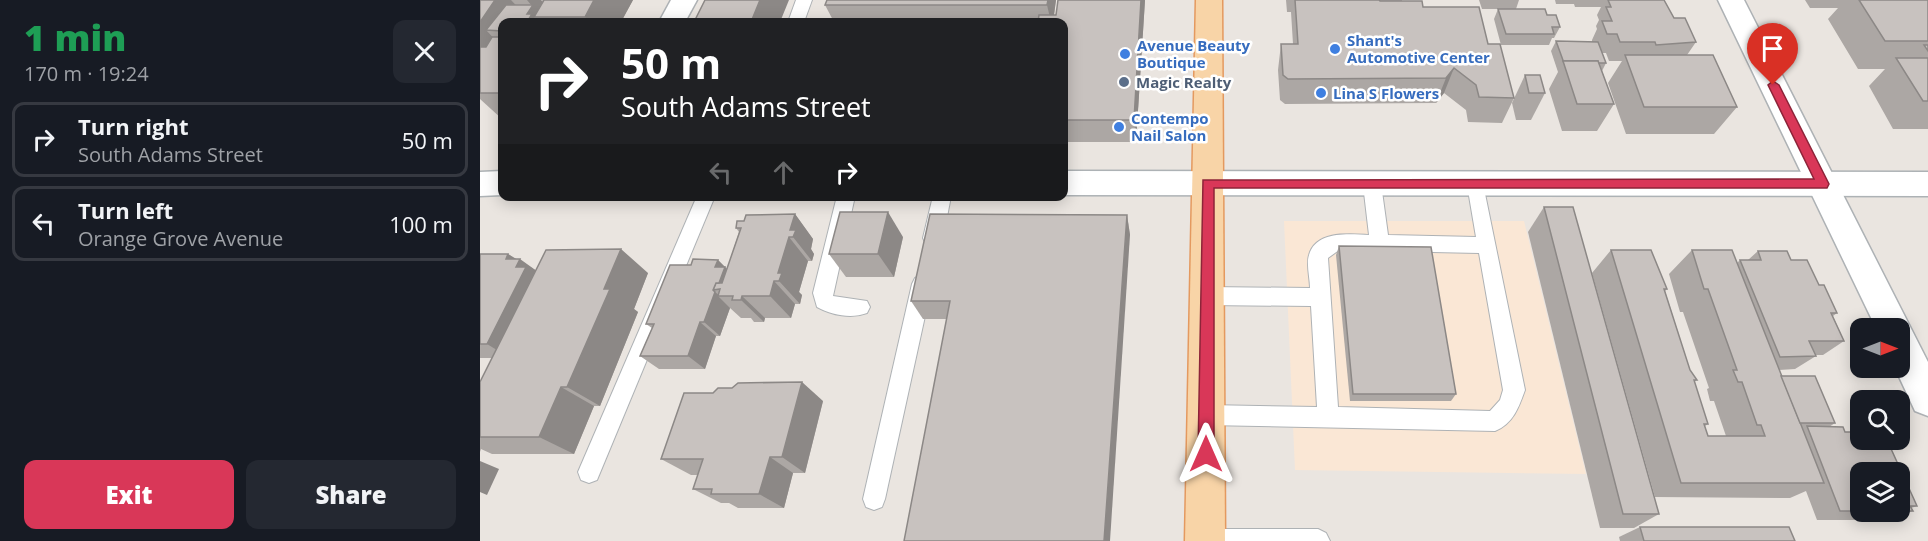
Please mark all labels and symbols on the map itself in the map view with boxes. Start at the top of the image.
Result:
pin [1747,23,1798,85]
place label: Shant's Automotive Center [1347,30,1490,67]
place label: Avenue Beauty Boutique [1137,35,1251,72]
marker: Shant's Automotive Center [1328,42,1342,56]
marker: Avenue Beauty Boutique [1118,47,1132,61]
place label: Magic Realty [1136,72,1232,92]
marker: Magic Realty [1117,75,1131,89]
place label: Lina S Flowers [1333,83,1439,103]
marker: Lina S Flowers [1314,86,1328,100]
place label: Contempo Nail Salon [1131,108,1209,145]
marker: Contempo Nail Salon [1112,120,1126,134]
north arrow [1850,318,1910,378]
position arrow [1174,422,1238,486]

